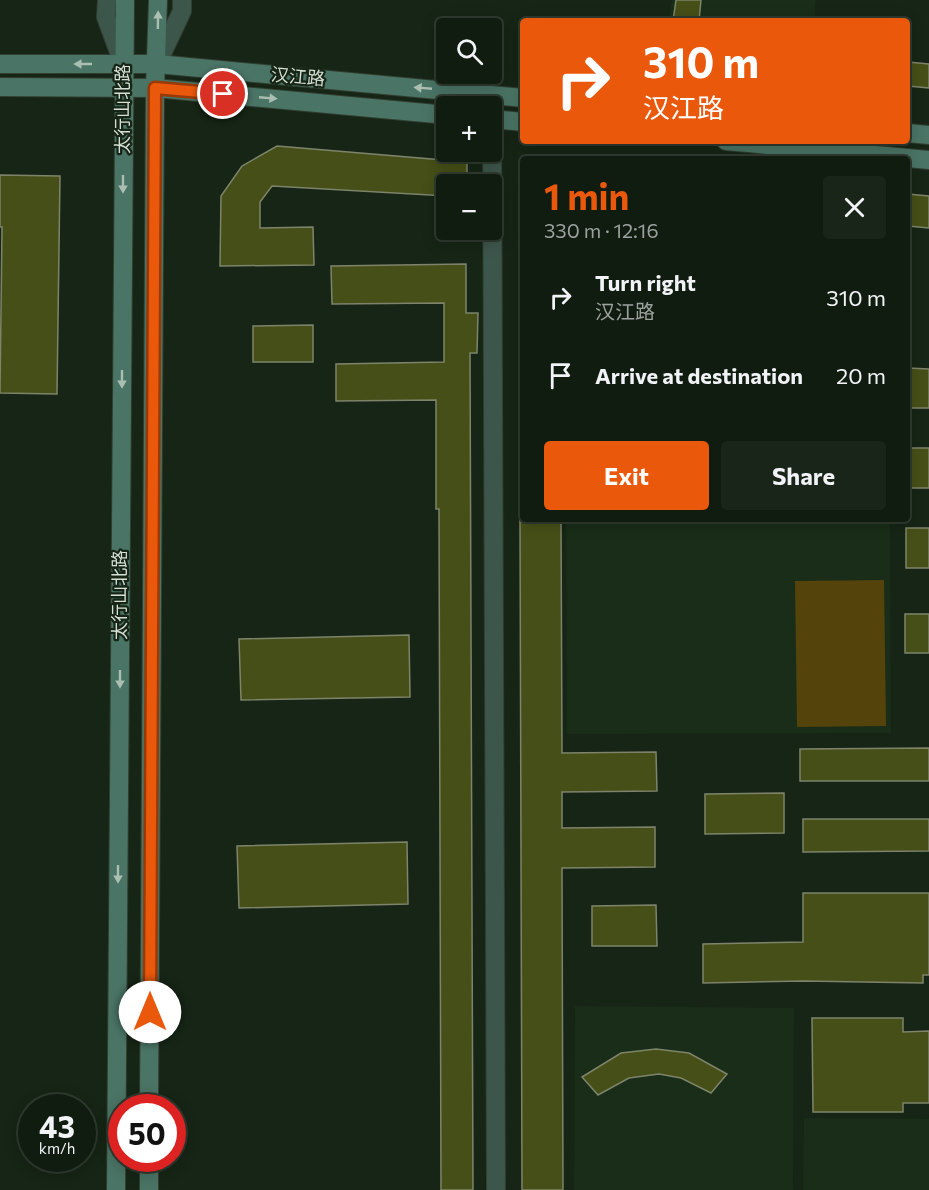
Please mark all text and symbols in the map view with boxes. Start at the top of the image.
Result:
one-way arrow [153,10,163,29]
map controls [436,18,502,240]
button: search [436,18,502,84]
text: 310 m [643,35,759,87]
icon: right [544,42,622,120]
one-way arrow [73,59,92,69]
street label: 汉江路 [270,63,326,89]
street label: 太行山北路 [111,64,133,154]
pin [197,68,248,119]
icon: arrive [206,77,239,110]
one-way arrow [414,83,433,93]
text: 汉江路 [643,91,724,124]
one-way arrow [259,93,278,103]
button: + [436,96,502,162]
text: 1 min [544,173,629,217]
button: − [436,174,502,240]
one-way arrow [118,175,128,194]
button: close [823,176,886,239]
text: 330 m · 12:16 [544,218,659,242]
text: Turn right [595,269,696,296]
icon: right [544,281,577,314]
text: 310 m [826,284,886,311]
text: 汉江路 [595,299,655,323]
icon: arrive [544,359,577,392]
text: Arrive at destination [595,362,803,389]
text: 20 m [836,362,886,389]
one-way arrow [117,370,127,389]
button: Exit [544,441,709,510]
button: Share [721,441,886,510]
street label: 太行山北路 [108,550,130,640]
one-way arrow [115,670,125,689]
one-way arrow [113,865,123,884]
position arrow [118,980,182,1044]
speed limit sign: 50 [108,1094,186,1172]
text: 43 [39,1107,75,1144]
text: km/h [39,1139,75,1157]

